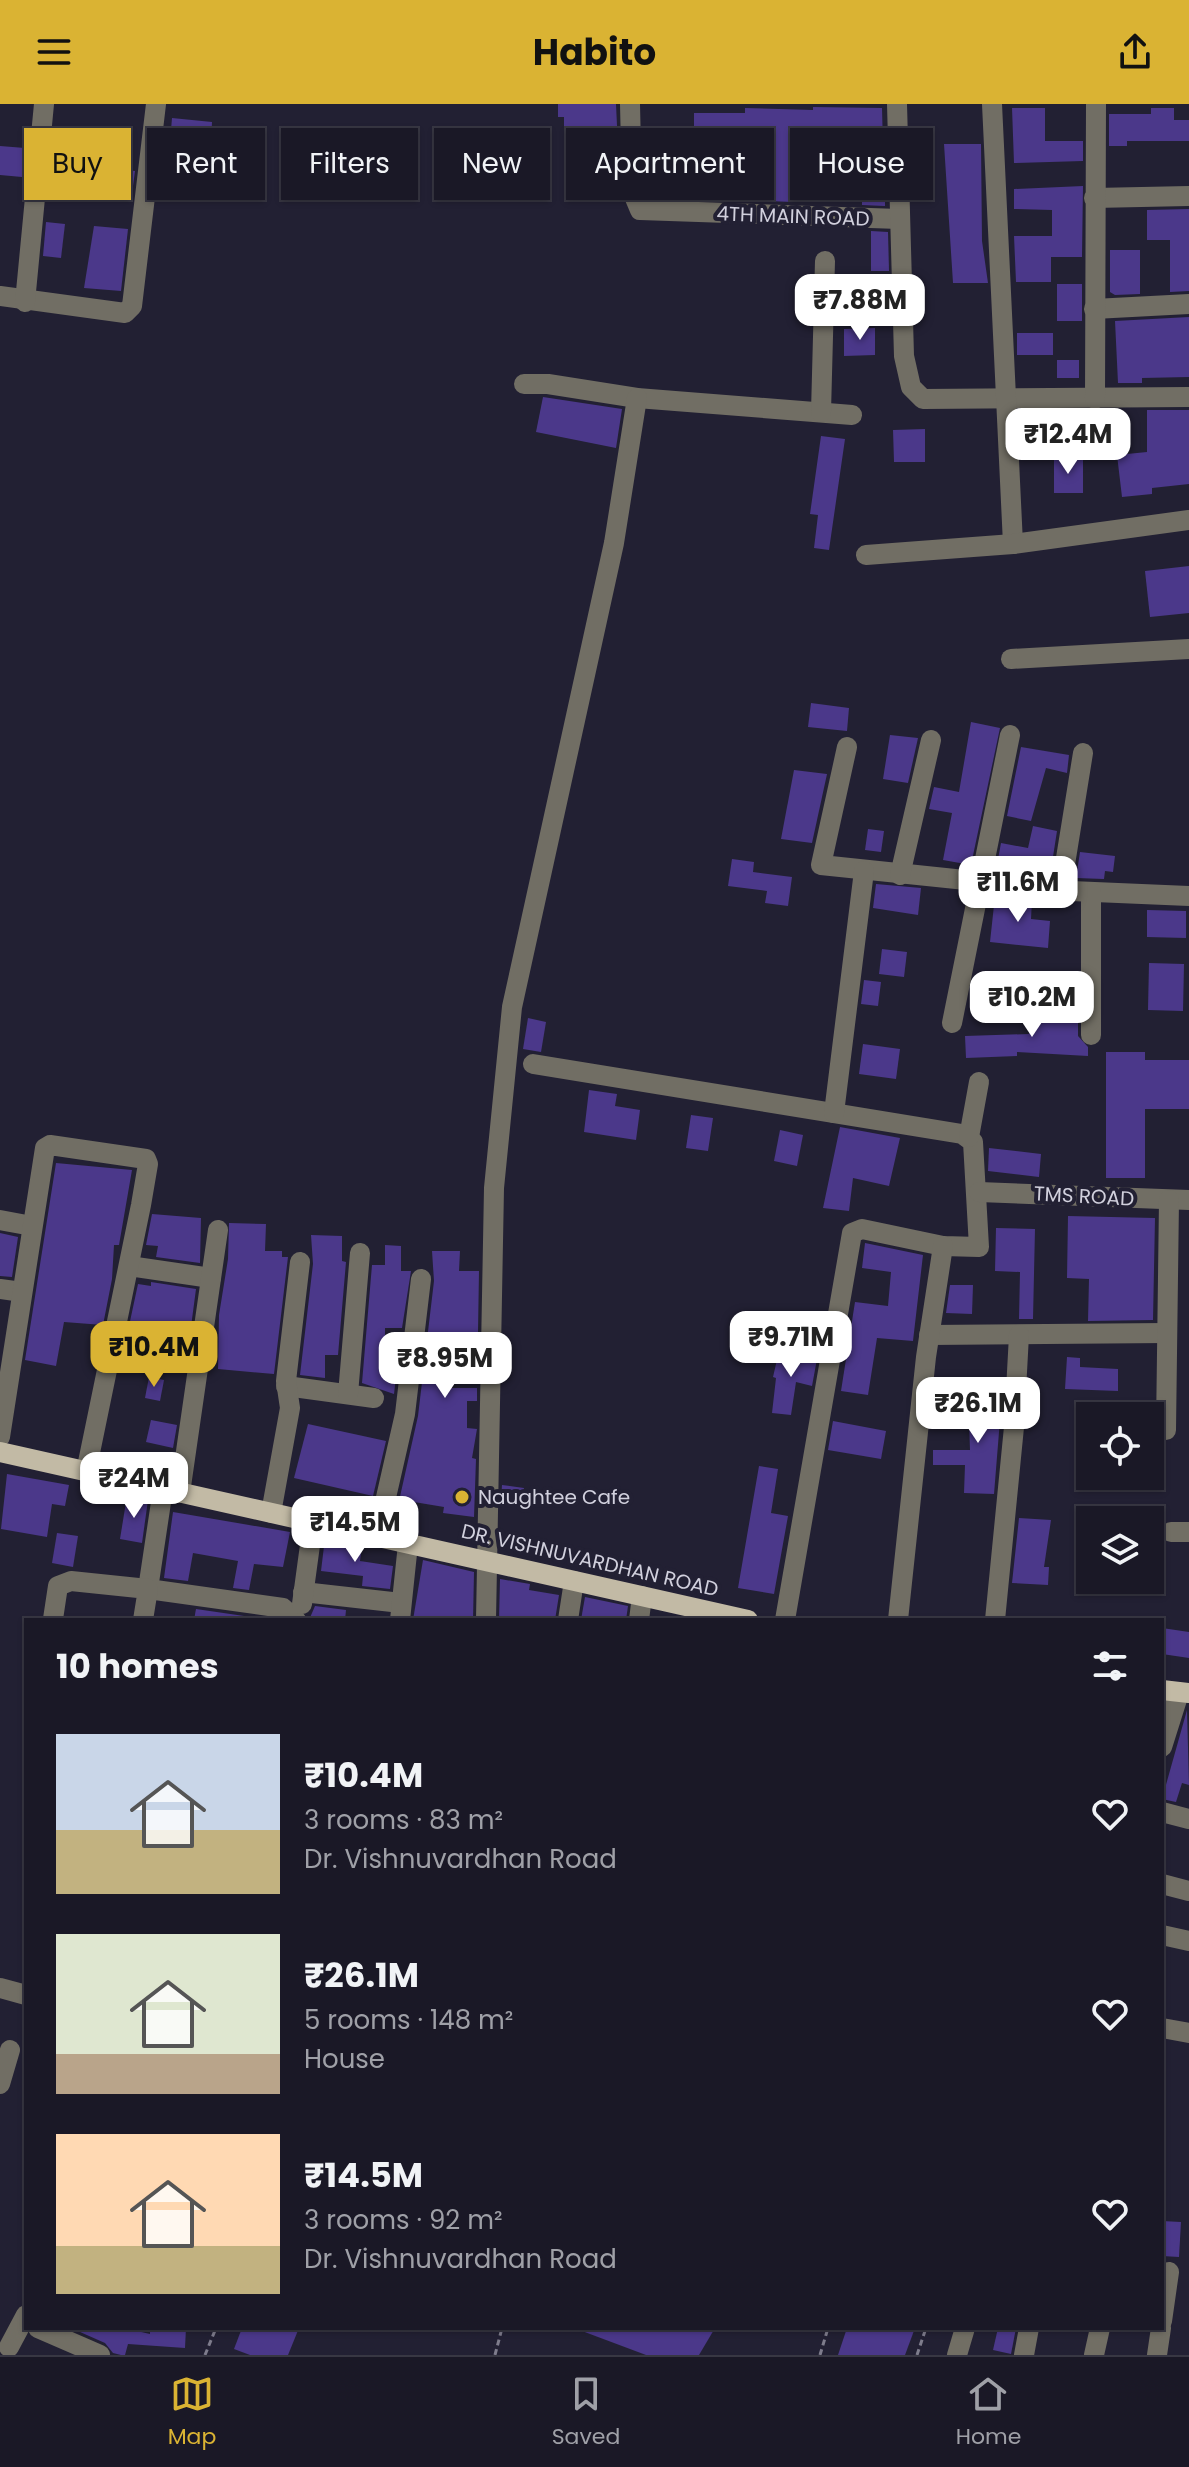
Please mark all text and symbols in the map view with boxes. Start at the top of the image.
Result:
text: Habito [533,27,656,78]
icon: menu [32,30,76,74]
icon: share [1113,30,1157,74]
chip: Buy [24,128,131,200]
chip: Rent [147,128,265,200]
chip: Filters [281,128,418,200]
chip: New [434,128,550,200]
chip: Apartment [566,128,774,200]
chip: House [790,128,933,200]
street label: 4TH MAIN ROAD [716,199,870,233]
pin: ₹7.88M [795,274,925,342]
text: ₹7.88M [813,282,907,318]
pin: ₹12.4M [1003,408,1133,476]
text: ₹12.4M [1024,416,1112,452]
pin: ₹11.6M [953,856,1083,924]
text: ₹11.6M [977,864,1059,900]
pin: ₹10.2M [967,971,1097,1039]
text: ₹10.2M [988,979,1076,1015]
street label: TMS ROAD [1033,1179,1135,1213]
pin: ₹9.71M [726,1311,856,1379]
text: ₹9.71M [748,1319,834,1355]
pin: ₹10.4M [89,1321,219,1389]
text: ₹10.4M [108,1329,200,1365]
pin: ₹8.95M [380,1332,510,1400]
text: ₹8.95M [397,1340,493,1376]
pin: ₹26.1M [913,1377,1043,1445]
text: ₹26.1M [934,1385,1022,1421]
map controls [1076,1402,1164,1594]
button: locate [1076,1402,1164,1490]
pin: ₹24M [87,1452,181,1520]
text: ₹24M [98,1460,170,1496]
place label: Naughtee Cafe [478,1483,630,1511]
marker: Naughtee Cafe [453,1488,471,1506]
pin: ₹14.5M [290,1496,420,1564]
text: ₹14.5M [309,1504,401,1540]
button: layers [1076,1506,1164,1594]
street label: DR. VISHNUVARDHAN ROAD [459,1517,721,1603]
text: 10 homes [56,1642,219,1690]
icon: filters [1088,1644,1132,1688]
text: ₹10.4M [304,1751,423,1799]
icon: home [120,1766,216,1862]
icon: heart [1088,1792,1132,1836]
text: 3 rooms · 83 m² [304,1802,503,1838]
text: Dr. Vishnuvardhan Road [304,1841,617,1877]
text: ₹26.1M [304,1951,419,1999]
icon: home [120,1966,216,2062]
icon: heart [1088,1992,1132,2036]
text: 5 rooms · 148 m² [304,2002,513,2038]
text: House [304,2041,385,2077]
text: ₹14.5M [304,2151,423,2199]
icon: home [120,2166,216,2262]
icon: heart [1088,2192,1132,2236]
text: 3 rooms · 92 m² [304,2202,503,2238]
text: Dr. Vishnuvardhan Road [304,2241,617,2277]
tab: Map [168,2372,216,2453]
tab: Saved [552,2372,620,2453]
tab: Home [956,2372,1021,2453]

